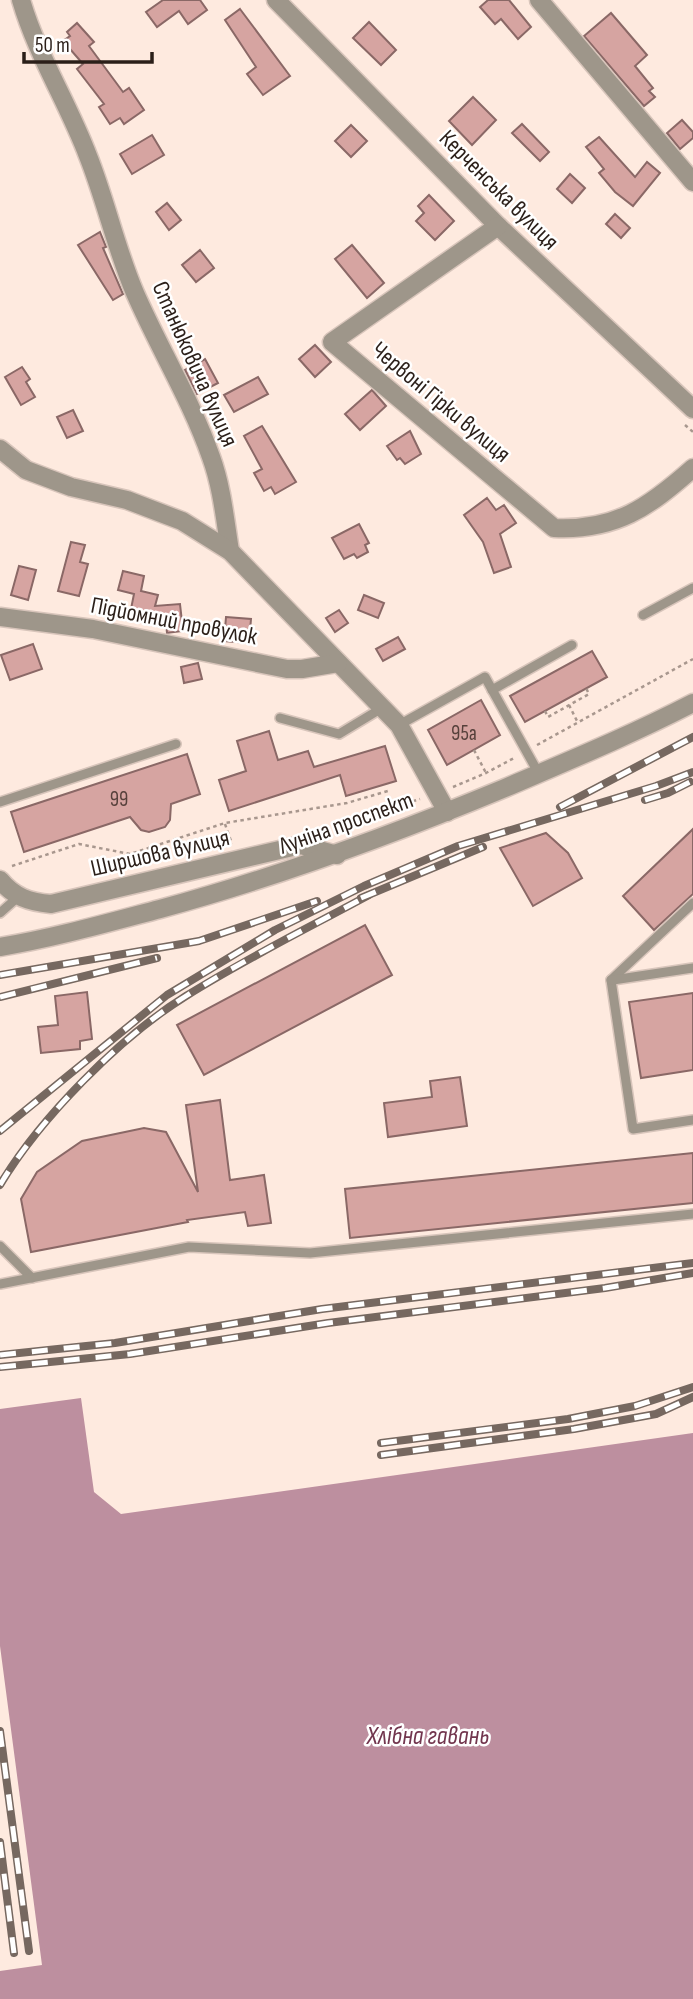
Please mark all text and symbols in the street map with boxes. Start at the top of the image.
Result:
scale bar [24,21,152,65]
text: 50 m [35,33,70,58]
street label: Керченська вулиця [433,124,565,256]
street label: Станюковича вулиця [146,277,244,451]
street label: Червоні Гірки вулиця [366,335,516,469]
street label: Підйомний провулок [88,591,261,652]
house number: 95а [451,721,477,746]
street label: Луніна проспект [274,785,417,861]
house number: 99 [110,787,128,812]
street label: Ширшова вулиця [88,823,232,883]
water label: Хлібна гавань [366,1721,489,1752]

